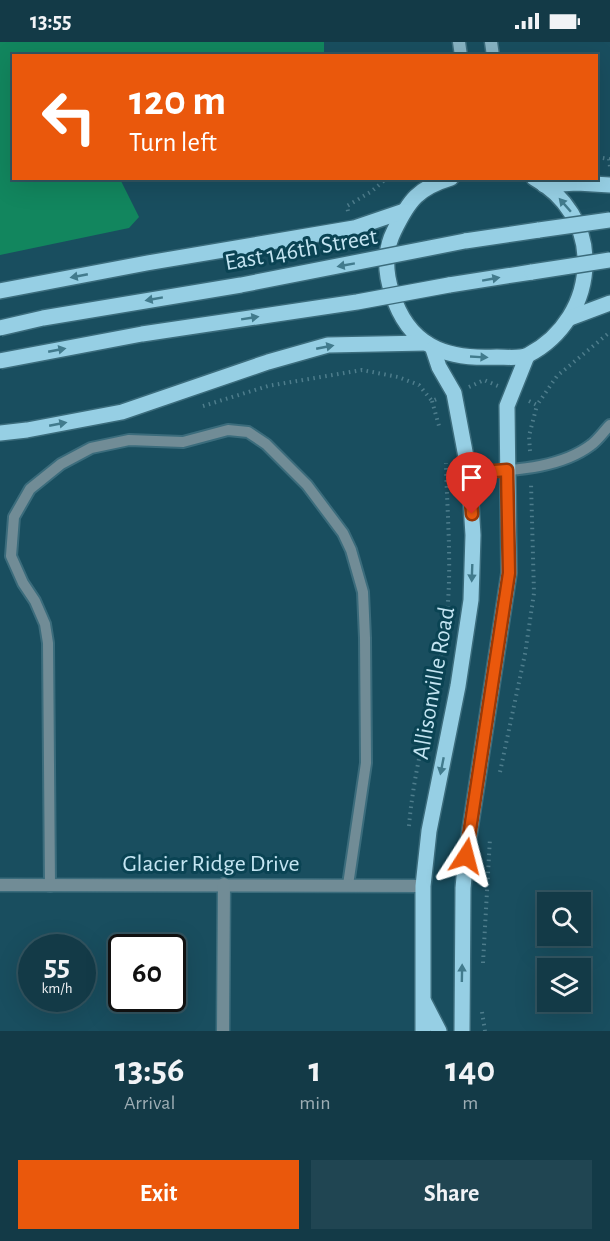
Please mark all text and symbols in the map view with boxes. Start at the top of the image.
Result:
text: 13:55 [30,10,71,32]
icon: left [30,78,108,156]
text: 120 m [129,80,226,122]
text: Turn left [129,129,217,156]
one-way arrow [559,198,572,213]
street label: East 146th Street [223,225,379,275]
one-way arrow [336,261,355,270]
one-way arrow [70,272,89,281]
one-way arrow [482,274,501,283]
one-way arrow [144,295,163,304]
one-way arrow [240,313,259,322]
one-way arrow [316,342,335,351]
one-way arrow [48,345,67,354]
one-way arrow [470,353,489,362]
one-way arrow [49,419,68,428]
pin [446,452,497,514]
icon: arrive [455,461,488,494]
one-way arrow [468,564,477,583]
street label: Allisonville Road [409,605,459,761]
one-way arrow [437,757,446,776]
position arrow [434,824,498,888]
street label: Glacier Ridge Drive [122,852,300,876]
map controls [537,892,591,1012]
button: search [537,892,591,946]
speed limit sign: 60 [108,934,186,1012]
text: 55 [44,951,70,981]
button: layers [537,958,591,1012]
one-way arrow [457,963,467,982]
text: km/h [42,981,72,996]
text: 13:56 [115,1052,185,1088]
text: 1 [308,1052,321,1088]
text: 140 [445,1052,495,1088]
text: Arrival [124,1093,175,1113]
text: min [299,1093,331,1113]
text: m [462,1093,478,1113]
button: Exit [18,1160,299,1229]
button: Share [311,1160,592,1229]

